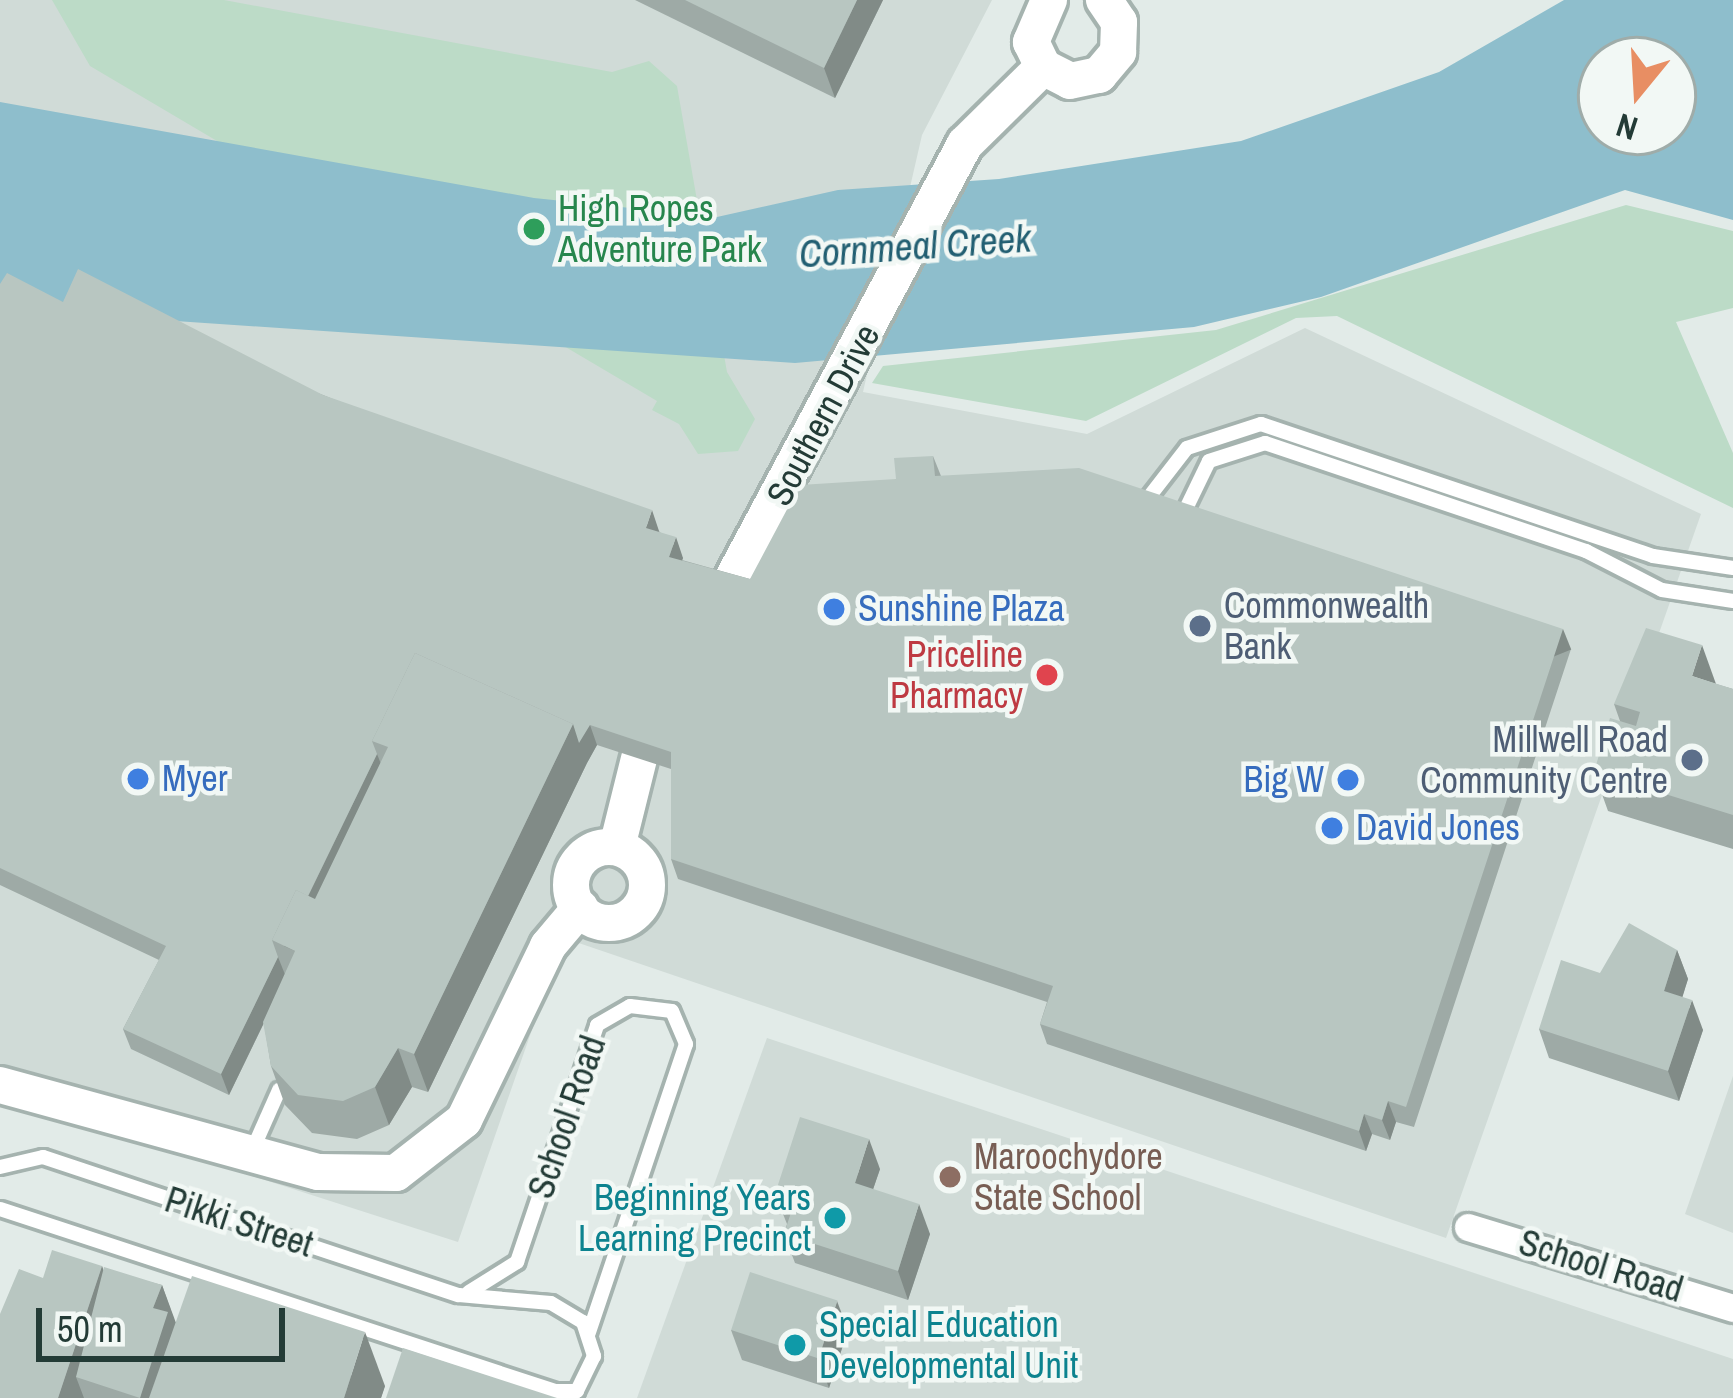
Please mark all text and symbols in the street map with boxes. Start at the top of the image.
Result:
north arrow [1577,36,1697,156]
text: N [1611,103,1643,151]
place label: High Ropes Adventure Park [558,186,761,271]
water label: Cornmeal Creek [797,215,1033,277]
marker: High Ropes Adventure Park [521,216,547,242]
street label: Southern Drive [757,317,889,513]
place label: Commonwealth Bank [1224,583,1429,668]
place label: Sunshine Plaza [858,587,1065,631]
marker: Sunshine Plaza [821,596,847,622]
marker: Commonwealth Bank [1187,613,1213,639]
place label: Priceline Pharmacy [890,632,1023,717]
marker: Priceline Pharmacy [1034,662,1060,688]
place label: Millwell Road Community Centre [1420,717,1668,802]
marker: Millwell Road Community Centre [1679,747,1705,773]
place label: Myer [162,757,228,801]
place label: Big W [1244,758,1324,802]
marker: Myer [125,766,151,792]
marker: Big W [1335,767,1361,793]
place label: David Jones [1356,806,1520,850]
marker: David Jones [1319,815,1345,841]
street label: School Road [519,1030,615,1204]
place label: Maroochydore State School [974,1134,1163,1219]
marker: Maroochydore State School [937,1164,963,1190]
place label: Beginning Years Learning Precinct [578,1175,811,1260]
street label: Pikki Street [160,1178,318,1266]
marker: Beginning Years Learning Precinct [822,1205,848,1231]
street label: School Road [1514,1221,1688,1311]
scale bar [42,1284,291,1358]
place label: Special Education Developmental Unit [819,1302,1078,1387]
text: 50 m [57,1305,123,1353]
marker: Special Education Developmental Unit [782,1332,808,1358]

